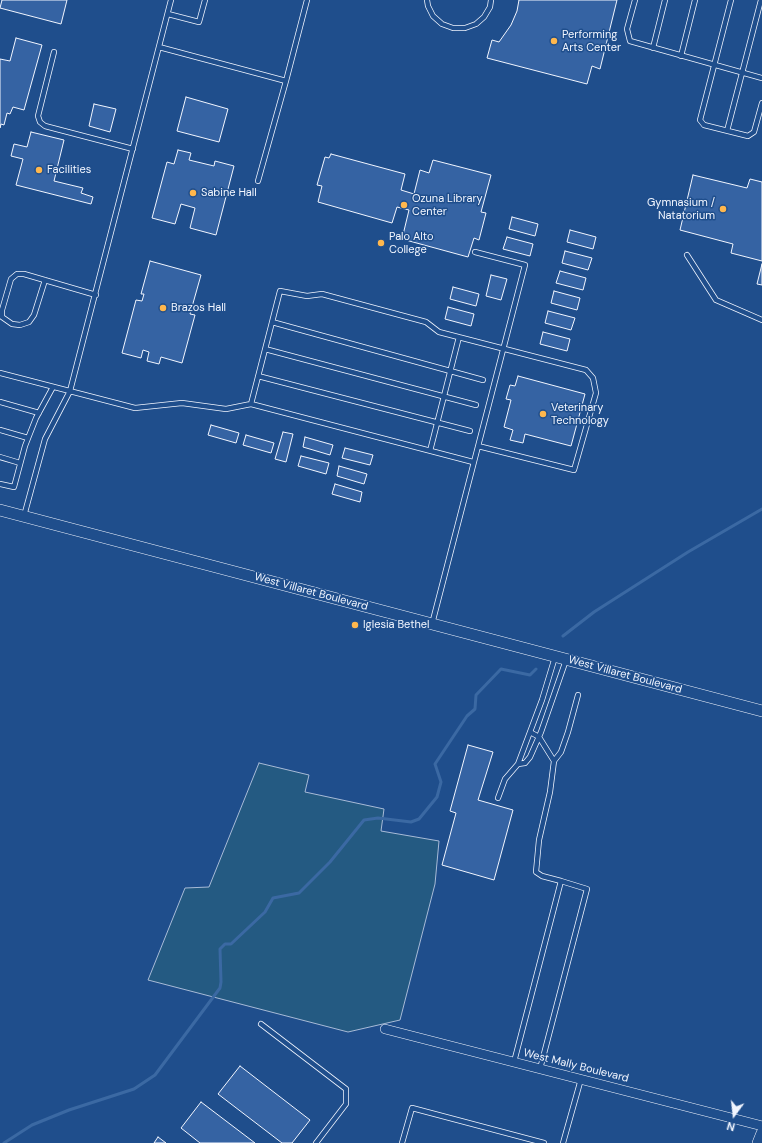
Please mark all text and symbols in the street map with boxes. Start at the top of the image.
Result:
place label: Performing Arts Center [562,28,621,54]
marker: Performing Arts Center [549,36,559,46]
place label: Facilities [47,163,91,177]
marker: Facilities [34,165,44,175]
place label: Sabine Hall [201,186,257,200]
marker: Sabine Hall [188,188,198,198]
place label: Ozuna Library Center [412,192,483,218]
place label: Gymnasium / Natatorium [647,196,715,222]
marker: Ozuna Library Center [399,200,409,210]
marker: Gymnasium / Natatorium [718,204,728,214]
place label: Palo Alto College [389,230,433,256]
marker: Palo Alto College [376,238,386,248]
place label: Brazos Hall [171,301,226,315]
marker: Brazos Hall [158,303,168,313]
place label: Veterinary Technology [551,401,609,427]
marker: Veterinary Technology [538,409,548,419]
street label: West Villaret Boulevard [253,570,369,614]
place label: Iglesia Bethel [363,618,430,632]
marker: Iglesia Bethel [350,620,360,630]
street label: West Villaret Boulevard [567,653,683,697]
street label: West Mally Boulevard [522,1047,630,1085]
north arrow [714,1095,754,1135]
text: N [725,1119,737,1134]

